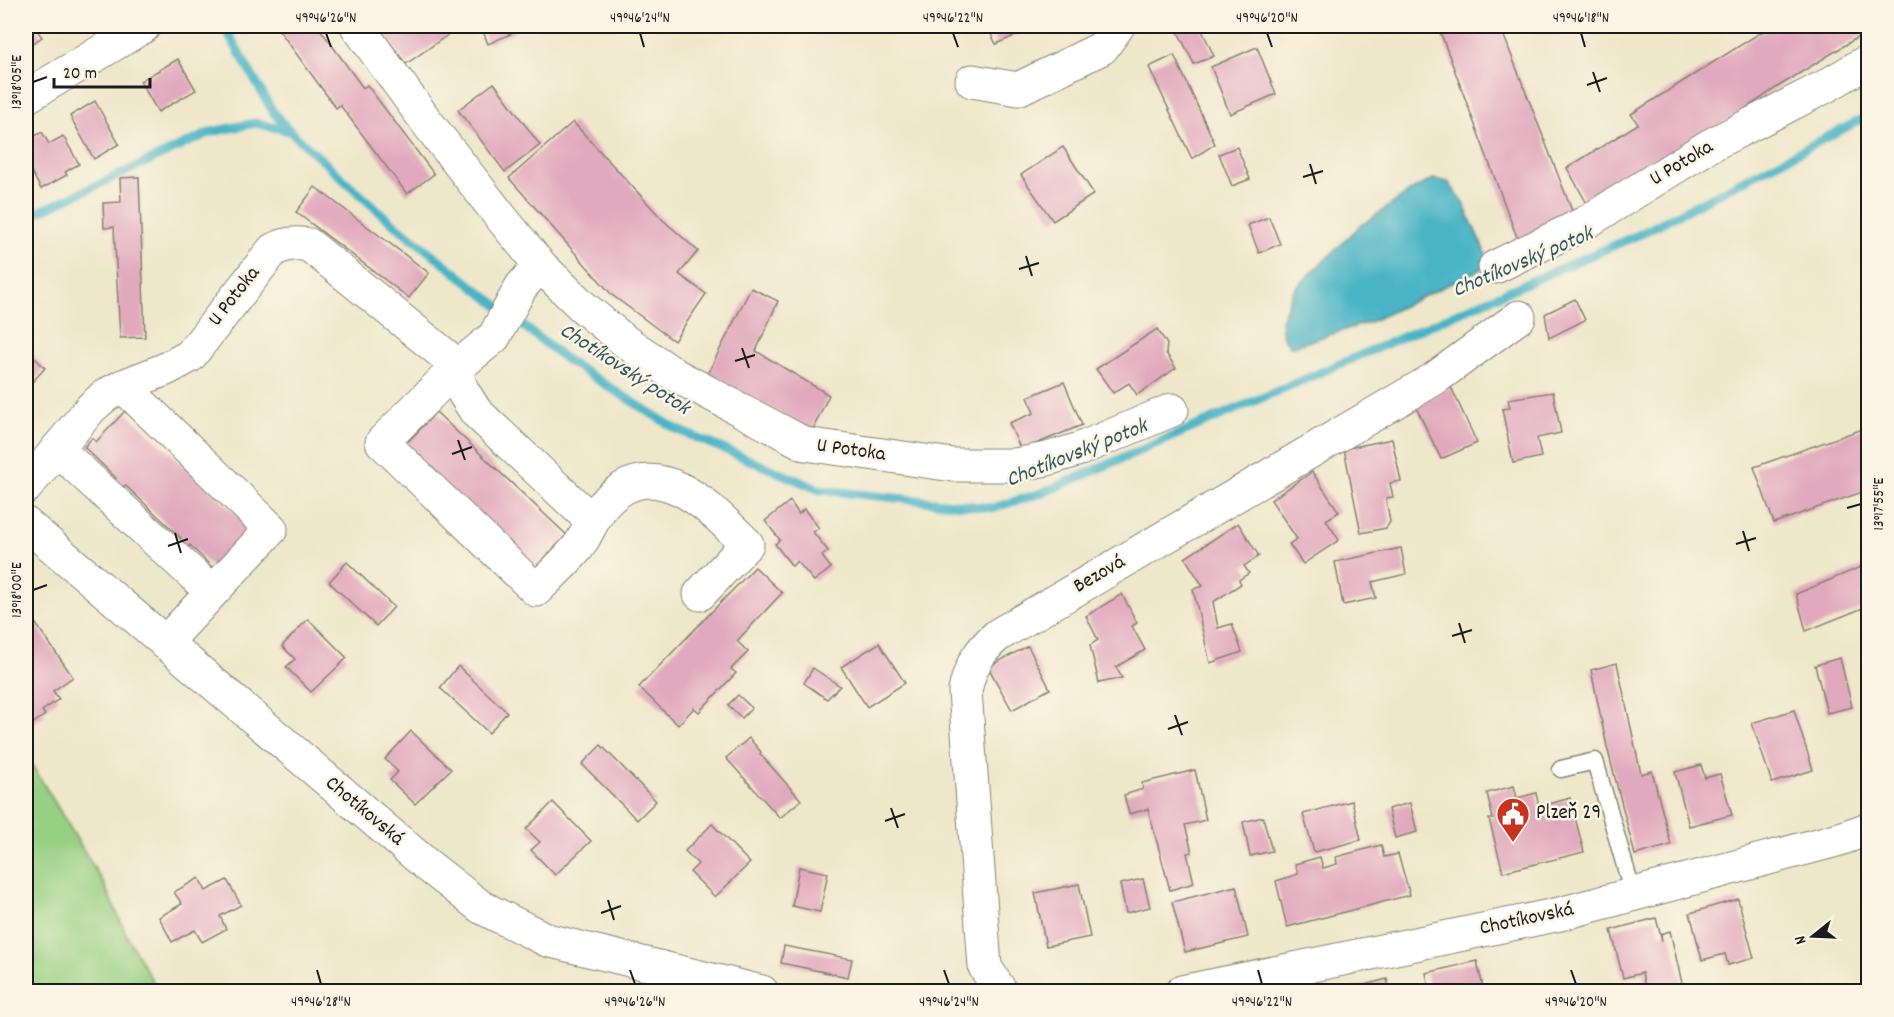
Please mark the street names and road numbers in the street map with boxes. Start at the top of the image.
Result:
street label: U Potoka [1645,133,1720,195]
street label: U Potoka [202,260,269,334]
street label: U Potoka [815,431,889,471]
street label: Bezová [1068,548,1132,602]
street label: Chotíkovská [318,770,411,855]
street label: Chotíkovská [1477,895,1577,945]

